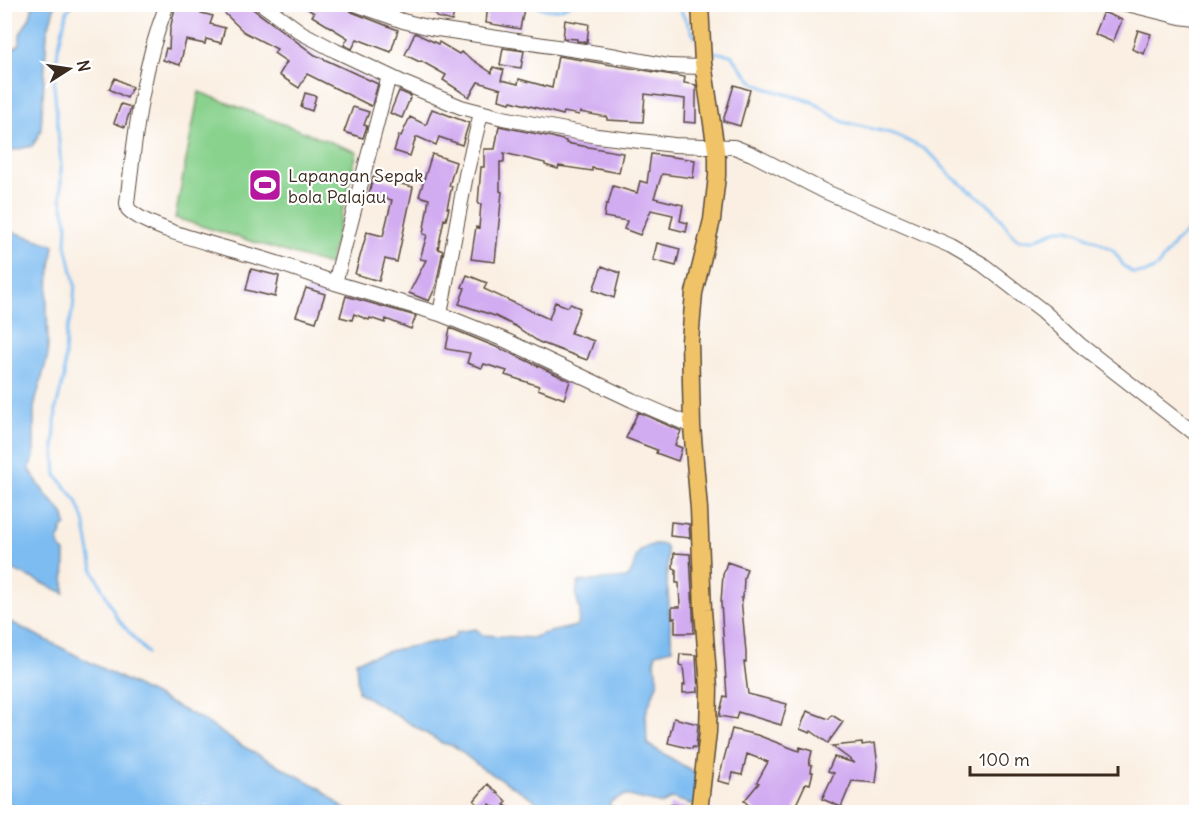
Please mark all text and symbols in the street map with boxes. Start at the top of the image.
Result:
north arrow [39,39,99,99]
text: N [73,58,95,73]
place label: Lapangan Sepak bola Palajau [288,164,423,208]
sports icon: Lapangan Sepak bola Palajau [247,167,283,203]
scale bar [970,739,1118,777]
text: 100 m [979,748,1030,771]

